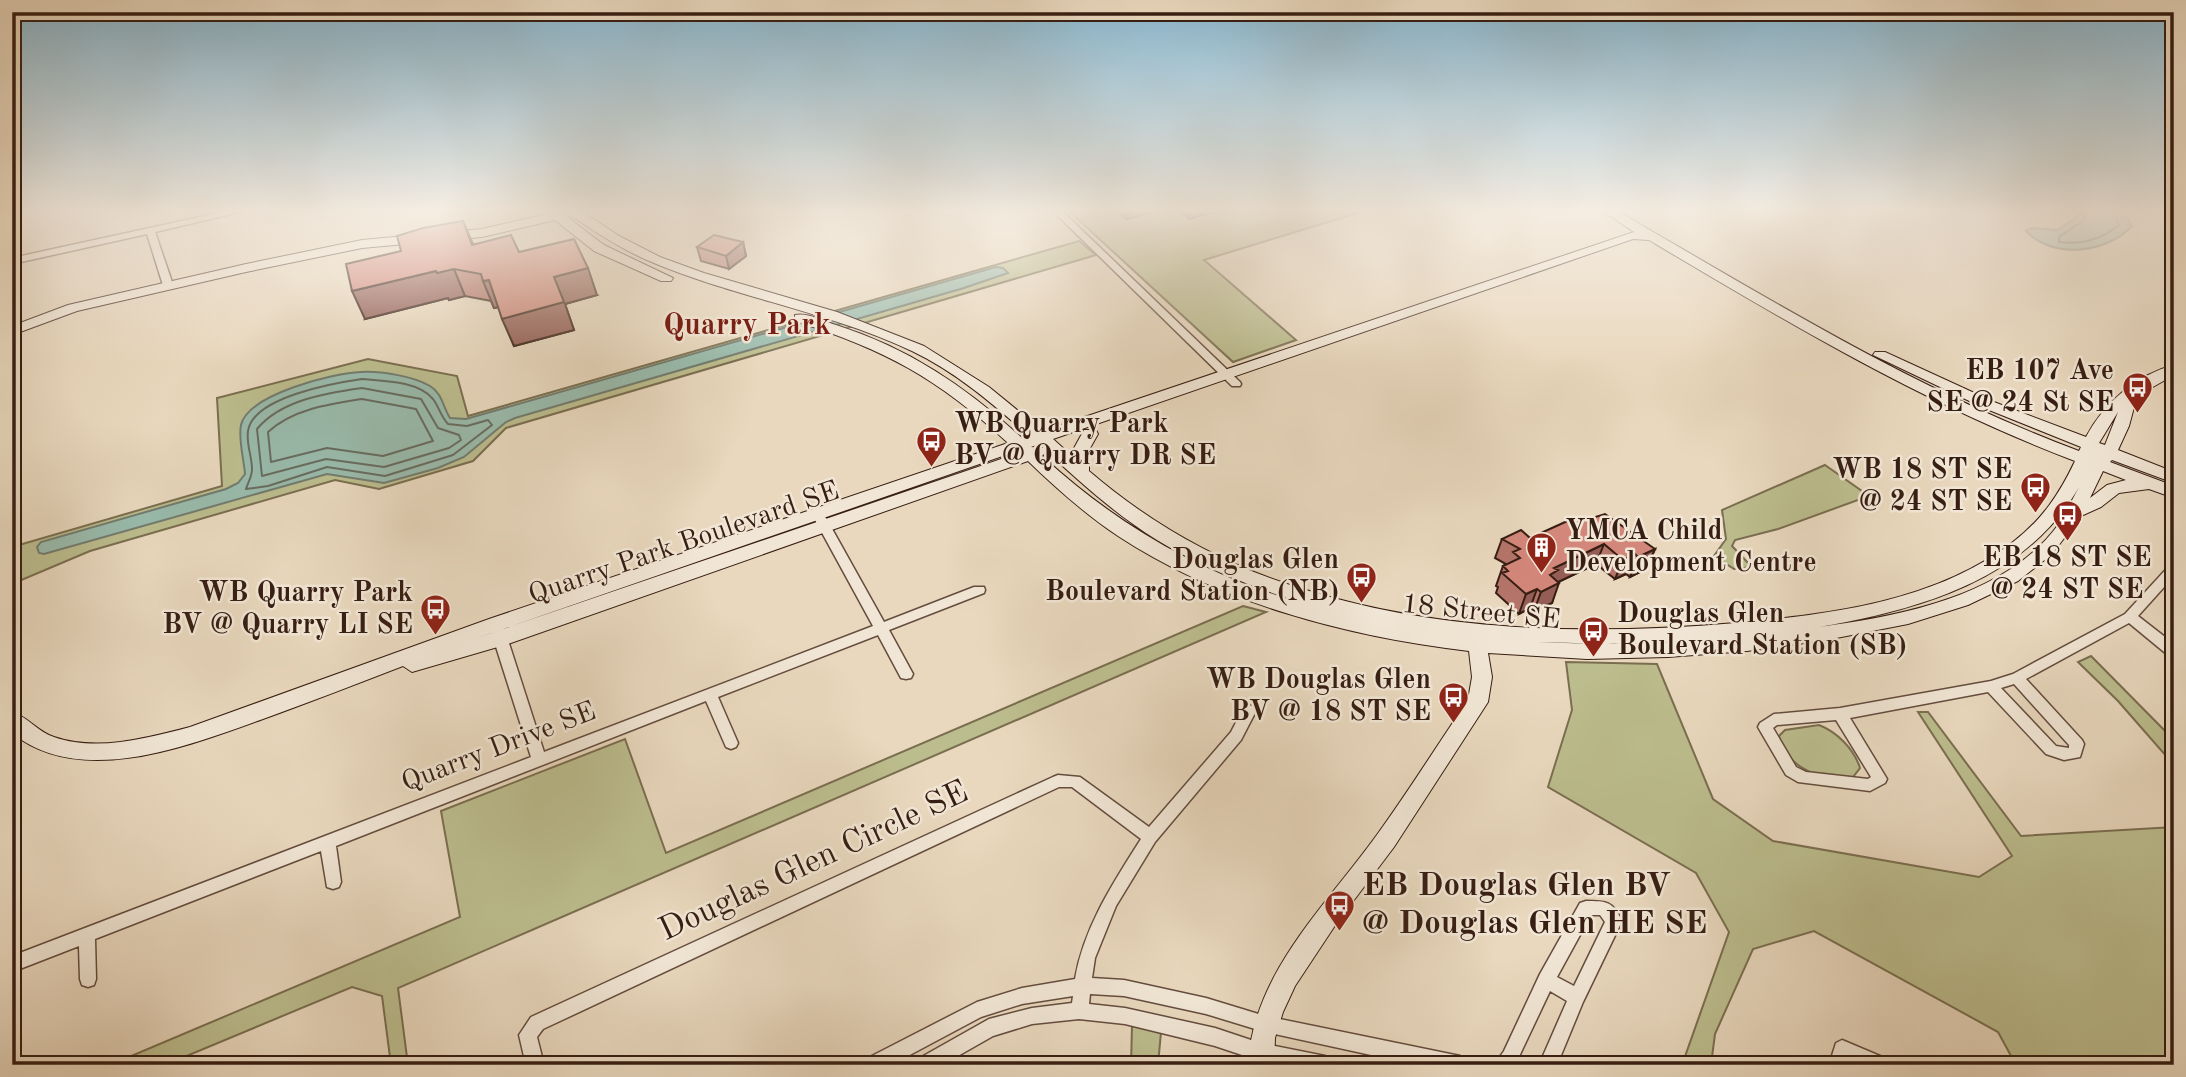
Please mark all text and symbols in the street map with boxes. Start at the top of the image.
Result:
district label: Quarry Park [663,311,831,341]
place label: EB 107 Ave SE @ 24 St SE [1926,358,2114,418]
bus stop icon: EB 107 Ave SE @ 24 St SE [2120,371,2154,415]
place label: WB Quarry Park BV @ Quarry DR SE [954,411,1216,471]
bus stop icon: WB Quarry Park BV @ Quarry DR SE [914,424,948,468]
place label: WB 18 ST SE @ 24 ST SE [1832,457,2012,517]
bus stop icon: WB 18 ST SE @ 24 ST SE [2018,470,2052,514]
street label: Quarry Park Boulevard SE [525,478,843,610]
bus stop icon: EB 18 ST SE @ 24 ST SE [2050,498,2084,542]
place label: YMCA Child Development Centre [1565,518,1817,578]
building icon: YMCA Child Development Centre [1525,531,1559,575]
place label: EB 18 ST SE @ 24 ST SE [1982,545,2152,605]
place label: Douglas Glen Boulevard Station (NB) [1045,547,1339,607]
bus stop icon: Douglas Glen Boulevard Station (NB) [1345,560,1379,604]
place label: WB Quarry Park BV @ Quarry LI SE [162,580,413,640]
street label: 18 Street SE [1400,591,1562,635]
bus stop icon: WB Quarry Park BV @ Quarry LI SE [419,593,453,637]
place label: Douglas Glen Boulevard Station (SB) [1617,601,1907,661]
bus stop icon: Douglas Glen Boulevard Station (SB) [1577,614,1611,658]
place label: WB Douglas Glen BV @ 18 ST SE [1206,667,1431,727]
bus stop icon: WB Douglas Glen BV @ 18 ST SE [1437,680,1471,724]
street label: Quarry Drive SE [398,698,600,798]
street label: Douglas Glen Circle SE [654,776,974,948]
place label: EB Douglas Glen BV @ Douglas Glen HE SE [1362,870,1707,941]
bus stop icon: EB Douglas Glen BV @ Douglas Glen HE SE [1322,888,1356,932]

